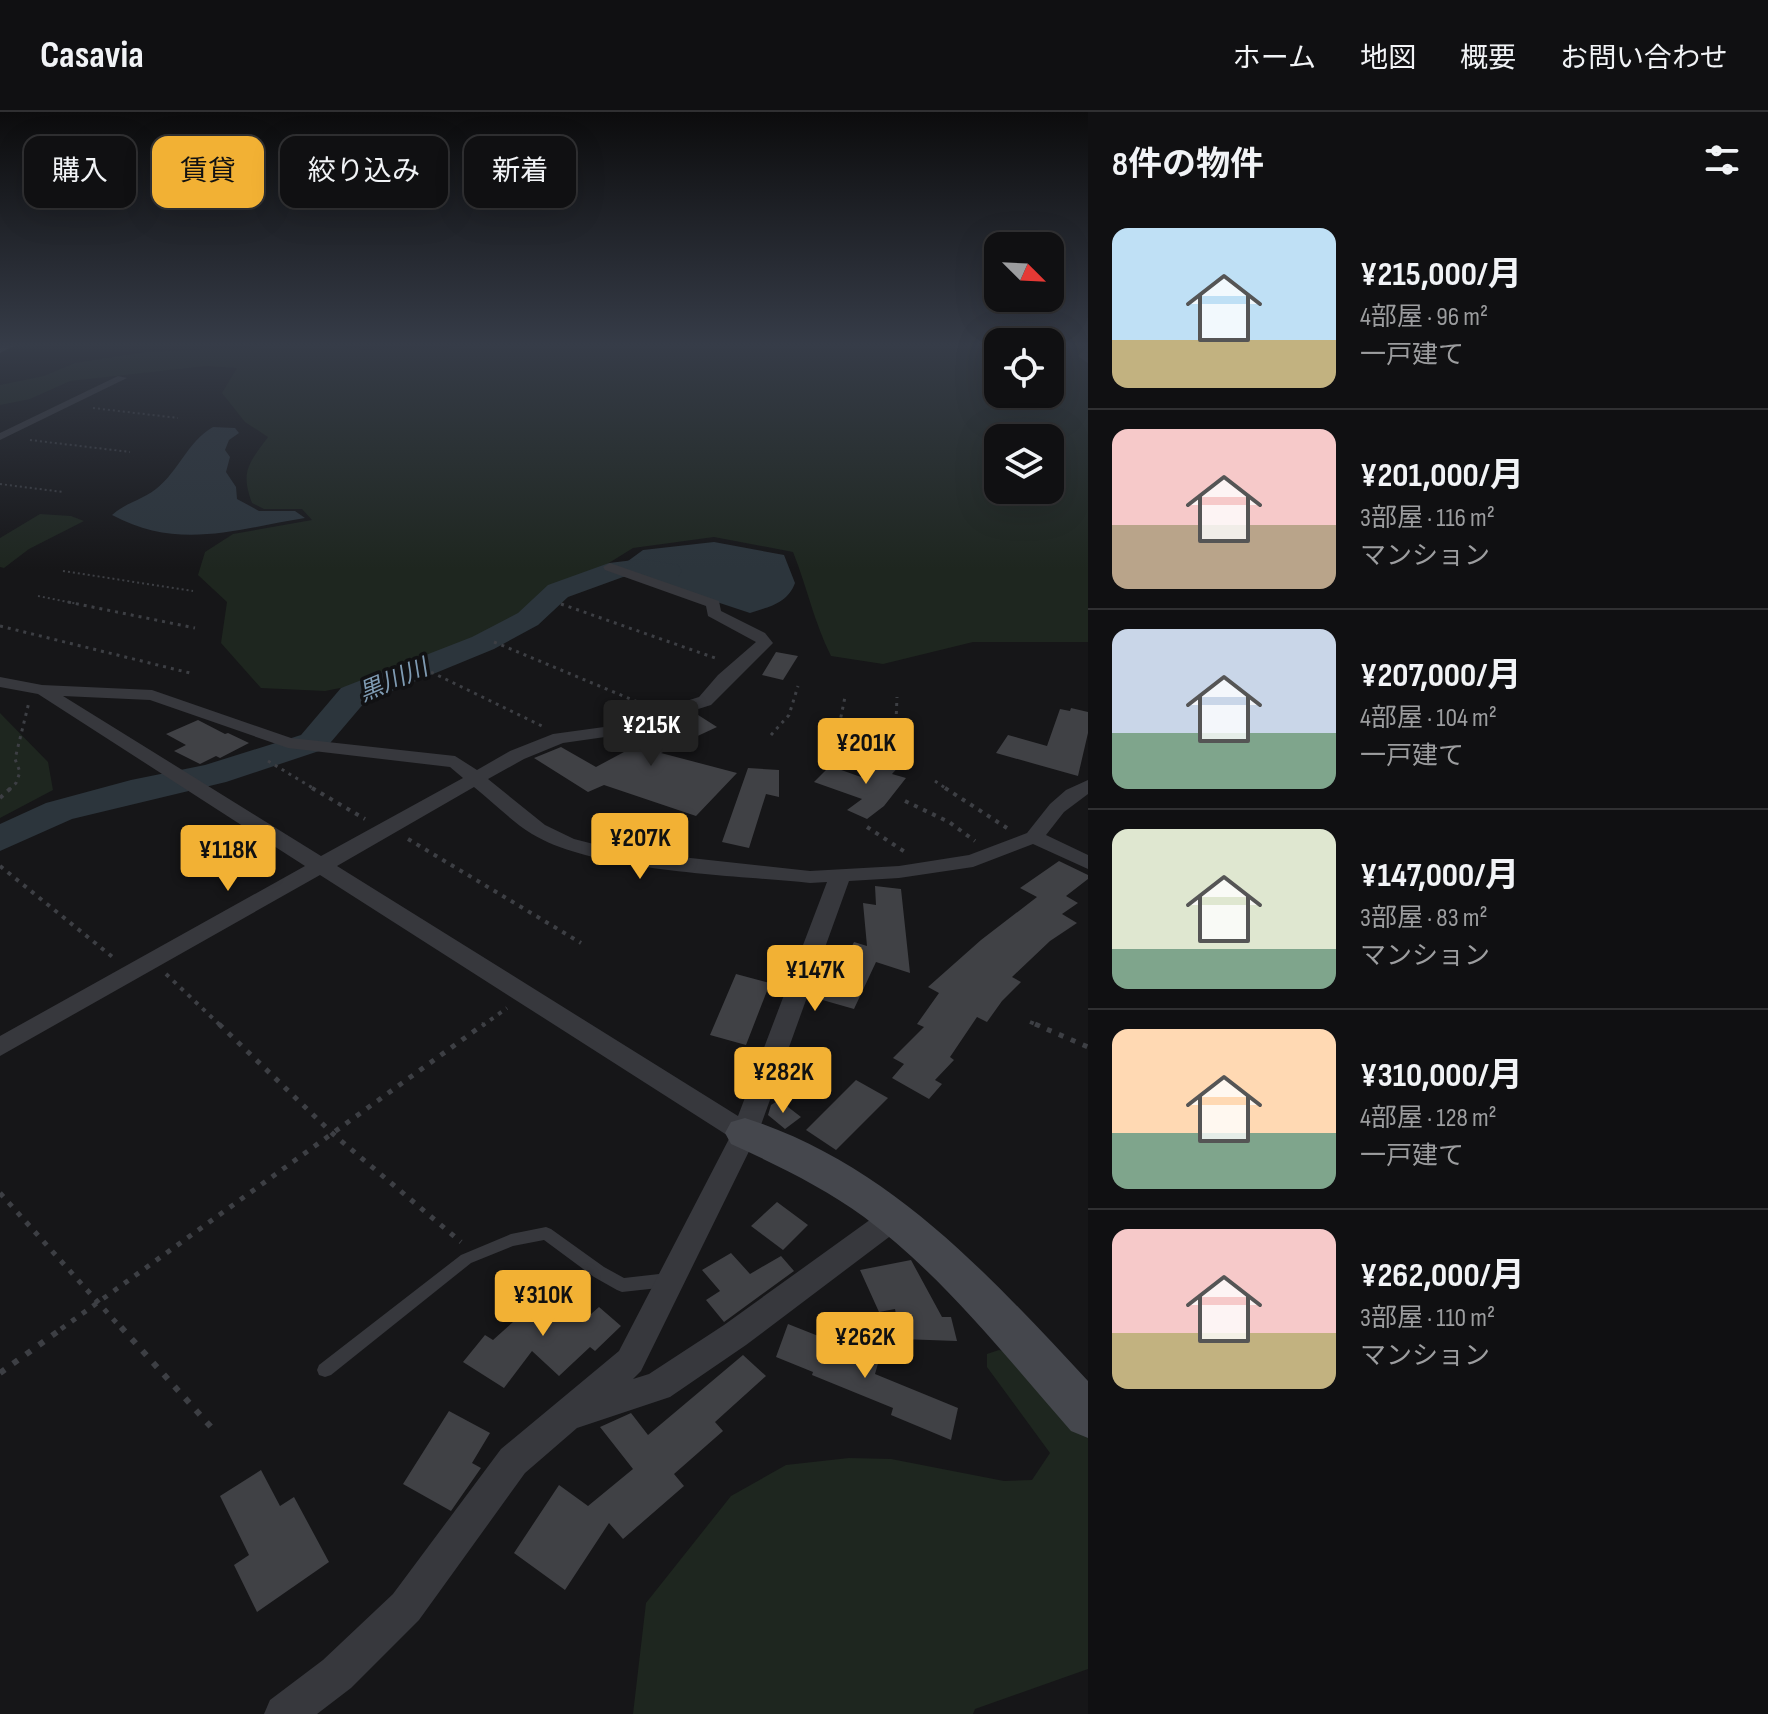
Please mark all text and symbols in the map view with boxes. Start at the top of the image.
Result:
text: Casavia [40,33,144,78]
text: ホーム [1233,42,1316,75]
text: 地図 [1360,42,1416,75]
text: 概要 [1460,42,1516,75]
text: お問い合わせ [1560,42,1728,75]
chip: 購入 [24,136,136,208]
chip: 賃貸 [152,136,264,208]
chip: 絞り込み [280,136,448,208]
chip: 新着 [464,136,576,208]
icon: filters [1700,138,1744,182]
text: 8件の物件 [1112,144,1264,185]
north arrow [984,232,1064,312]
map controls [984,232,1064,504]
text: ¥215,000/月 [1360,254,1522,295]
icon: home [1176,260,1272,356]
text: 4部屋 · 96 m² [1360,302,1488,333]
button: locate [984,328,1064,408]
text: 一戸建て [1360,340,1464,371]
button: layers [984,424,1064,504]
text: ¥201,000/月 [1360,455,1524,496]
icon: home [1176,461,1272,557]
text: 3部屋 · 116 m² [1360,503,1495,534]
text: マンション [1360,541,1490,572]
water label: 黒川川 [354,652,435,708]
text: ¥207,000/月 [1360,655,1521,696]
icon: home [1176,661,1272,757]
pin: ¥215K [595,700,707,768]
text: 4部屋 · 104 m² [1360,703,1497,734]
text: ¥215K [621,710,681,741]
pin: ¥201K [810,718,922,786]
text: ¥201K [836,728,896,759]
text: 一戸建て [1360,741,1464,772]
pin: ¥207K [584,813,696,881]
text: ¥207K [609,823,671,854]
pin: ¥118K [172,825,284,893]
text: ¥118K [199,835,257,866]
text: ¥147,000/月 [1360,855,1519,896]
icon: home [1176,861,1272,957]
text: 3部屋 · 83 m² [1360,903,1488,934]
text: マンション [1360,941,1490,972]
pin: ¥147K [759,945,871,1013]
text: ¥147K [785,955,845,986]
pin: ¥282K [727,1047,839,1115]
text: ¥310,000/月 [1360,1055,1523,1096]
text: ¥282K [752,1057,814,1088]
icon: home [1176,1061,1272,1157]
text: 4部屋 · 128 m² [1360,1103,1497,1134]
text: 一戸建て [1360,1141,1464,1172]
text: ¥262,000/月 [1360,1255,1525,1296]
icon: home [1176,1261,1272,1357]
pin: ¥310K [487,1270,599,1338]
text: ¥310K [513,1280,573,1311]
text: 3部屋 · 110 m² [1360,1303,1495,1334]
pin: ¥262K [809,1312,921,1380]
text: ¥262K [834,1322,896,1353]
text: マンション [1360,1341,1490,1372]

